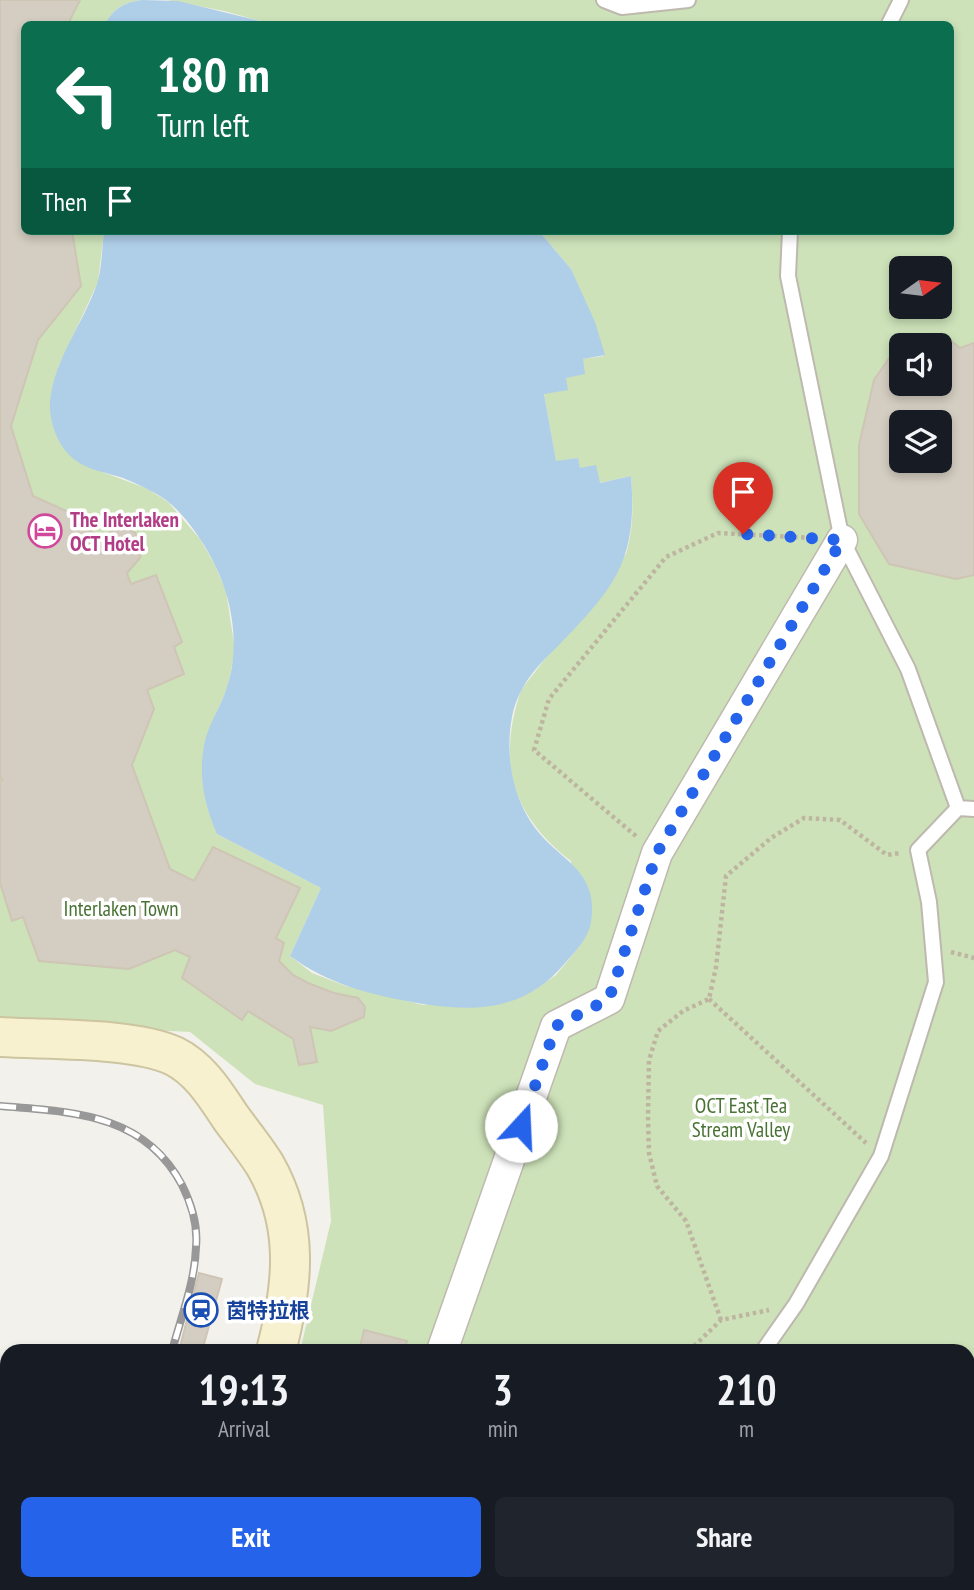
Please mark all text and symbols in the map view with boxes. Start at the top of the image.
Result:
text: 180 m [157,42,270,106]
icon: left [42,49,133,140]
text: Turn left [157,104,249,146]
icon: arrive [101,182,139,220]
text: Then [42,185,87,218]
north arrow [889,256,952,318]
map controls [889,256,952,473]
button: sound [889,333,952,396]
button: layers [889,410,952,473]
pin [713,462,773,534]
icon: arrive [724,473,762,511]
place label: The Interlaken OCT Hotel [70,506,179,557]
hotel icon: The Interlaken OCT Hotel [26,512,64,550]
park label: Interlaken Town [64,895,178,922]
position arrow [484,1089,558,1163]
park label: OCT East Tea Stream Valley [692,1092,790,1143]
station icon: 茵特拉根 [182,1291,220,1329]
place label: 茵特拉根 [226,1297,310,1324]
text: 19:13 [198,1362,289,1417]
text: 3 [493,1362,513,1417]
text: 210 [716,1362,777,1417]
text: Arrival [218,1414,270,1443]
text: min [488,1414,518,1443]
text: m [739,1414,754,1443]
button: Exit [21,1497,481,1577]
button: Share [495,1497,954,1577]

